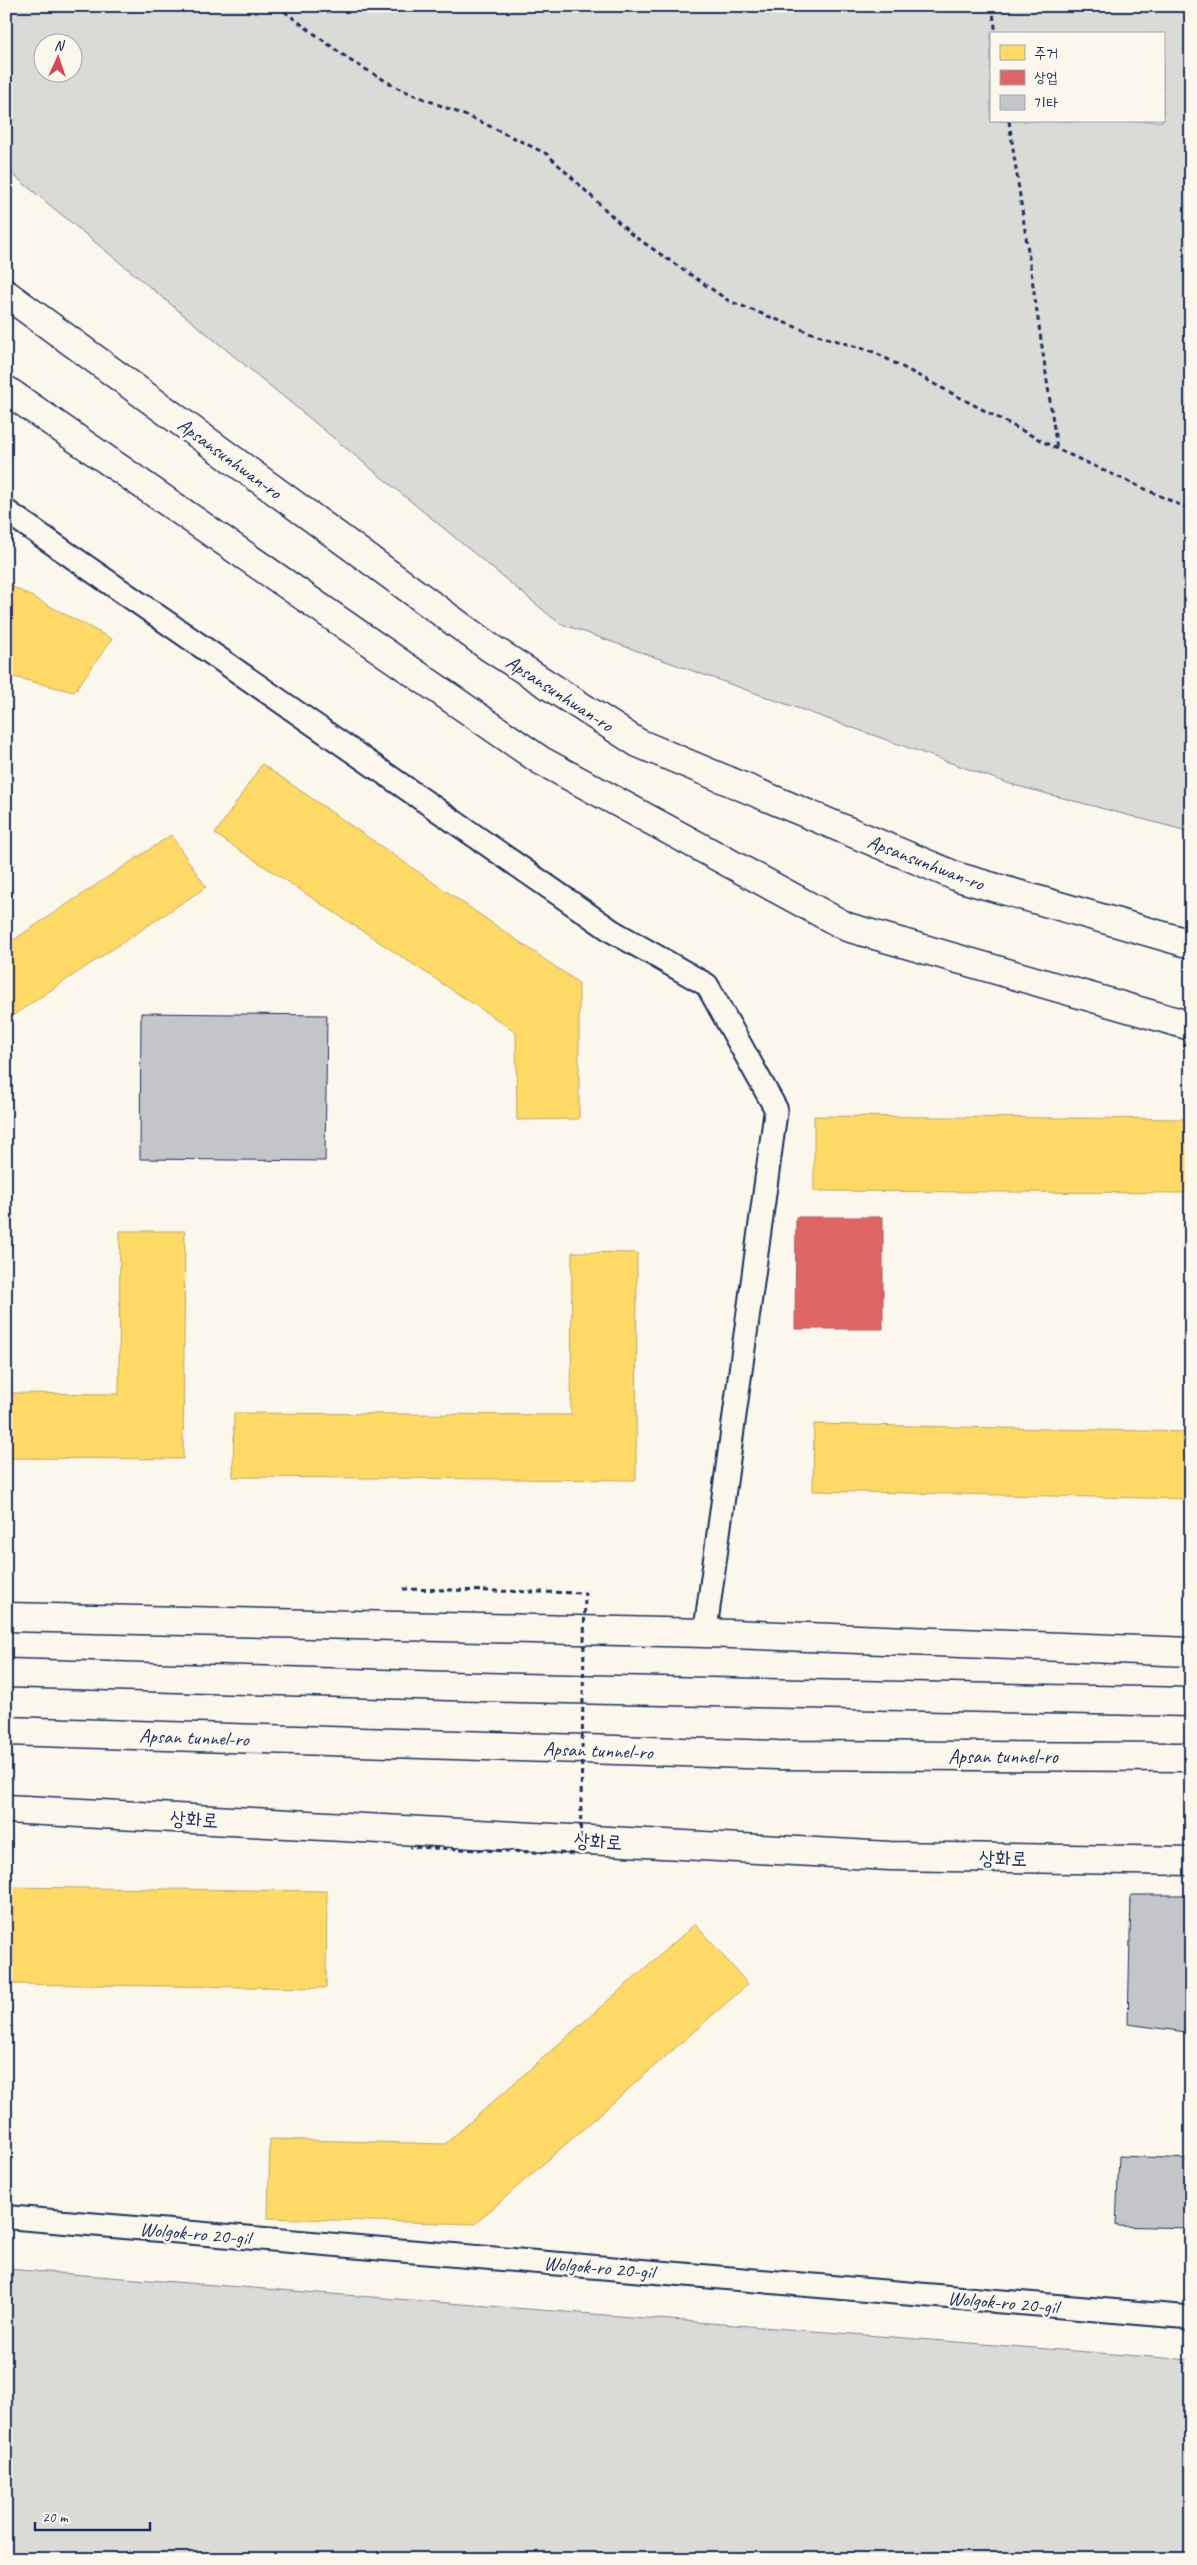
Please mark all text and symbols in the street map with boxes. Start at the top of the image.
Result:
north arrow [32,32,82,82]
legend [990,32,1164,122]
text: N [54,37,66,54]
text: 주거 [1034,44,1058,63]
text: 상업 [1034,68,1058,87]
text: 기타 [1034,94,1058,113]
street label: Apsansunhwan-ro [173,412,287,505]
street label: Apsansunhwan-ro [501,650,619,738]
street label: Apsansunhwan-ro [864,829,988,896]
street label: Apsan tunnel-ro [139,1723,250,1752]
street label: Apsan tunnel-ro [543,1736,654,1765]
street label: Apsan tunnel-ro [948,1744,1059,1769]
street label: 상화로 [169,1806,219,1833]
street label: 상화로 [573,1828,623,1855]
street label: 상화로 [979,1846,1027,1871]
street label: Wolgok-ro 20-gil [139,2216,255,2251]
street label: Wolgok-ro 20-gil [543,2250,659,2285]
street label: Wolgok-ro 20-gil [947,2285,1063,2320]
scale bar [35,2500,150,2532]
text: 20 m [42,2508,69,2527]

